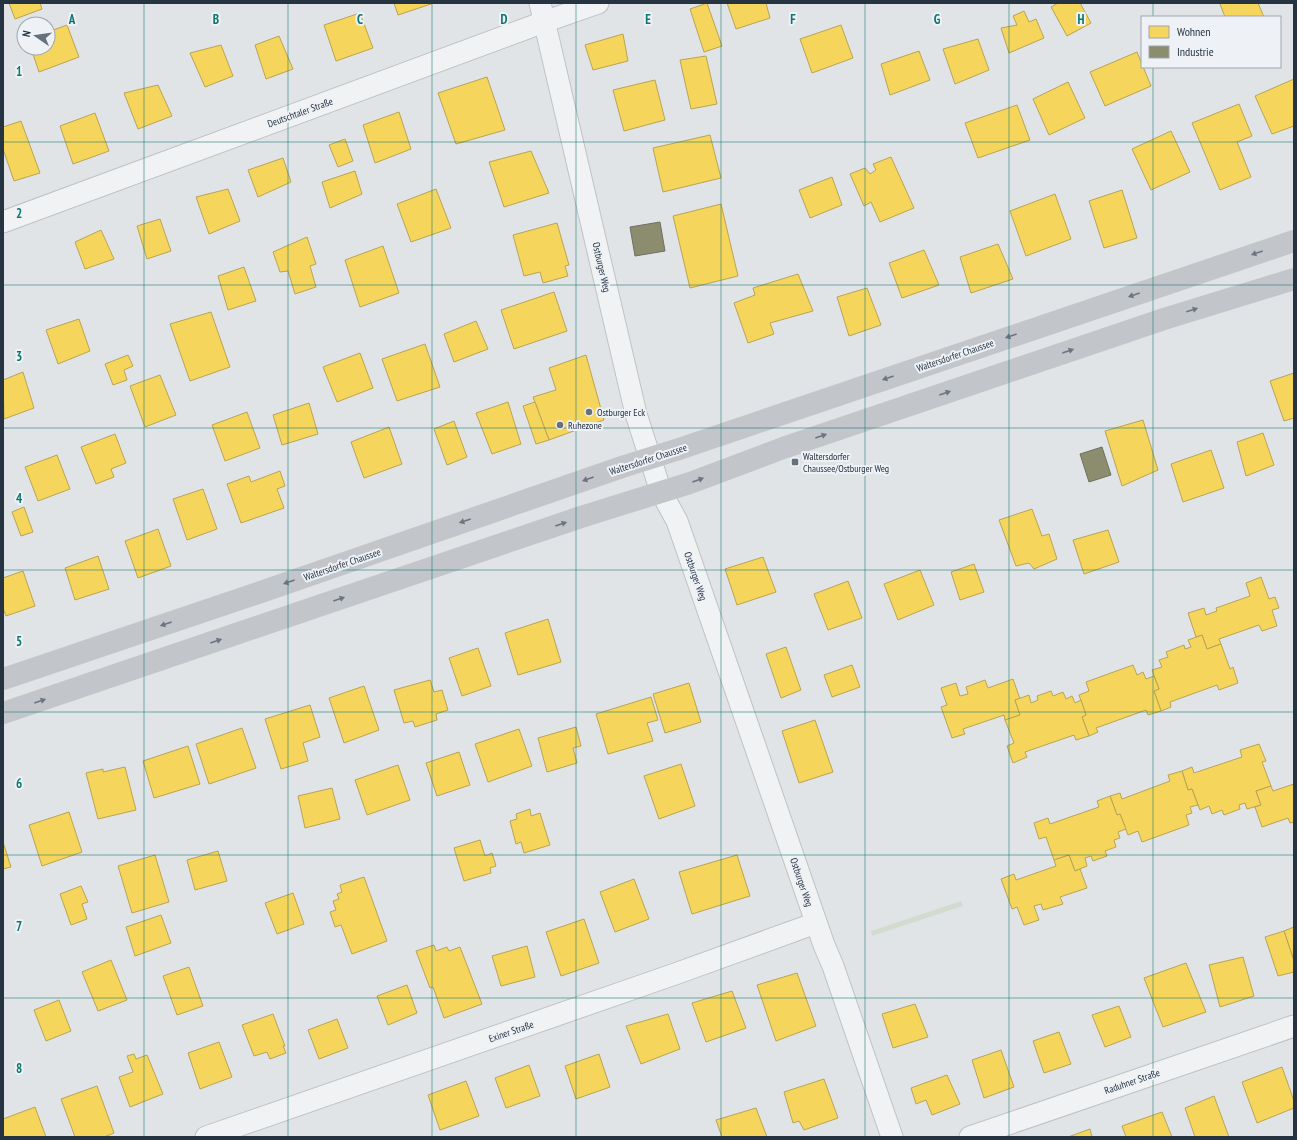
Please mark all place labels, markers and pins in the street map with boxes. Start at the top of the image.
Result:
place label: Ostburger Eck [597,406,645,419]
marker: Ostburger Eck [584,407,594,417]
place label: Ruhezone [568,419,602,432]
marker: Ruhezone [555,420,565,430]
place label: Waltersdorfer Chaussee/Ostburger Weg [803,450,889,475]
marker: Waltersdorfer Chaussee/Ostburger Weg [790,457,800,467]

